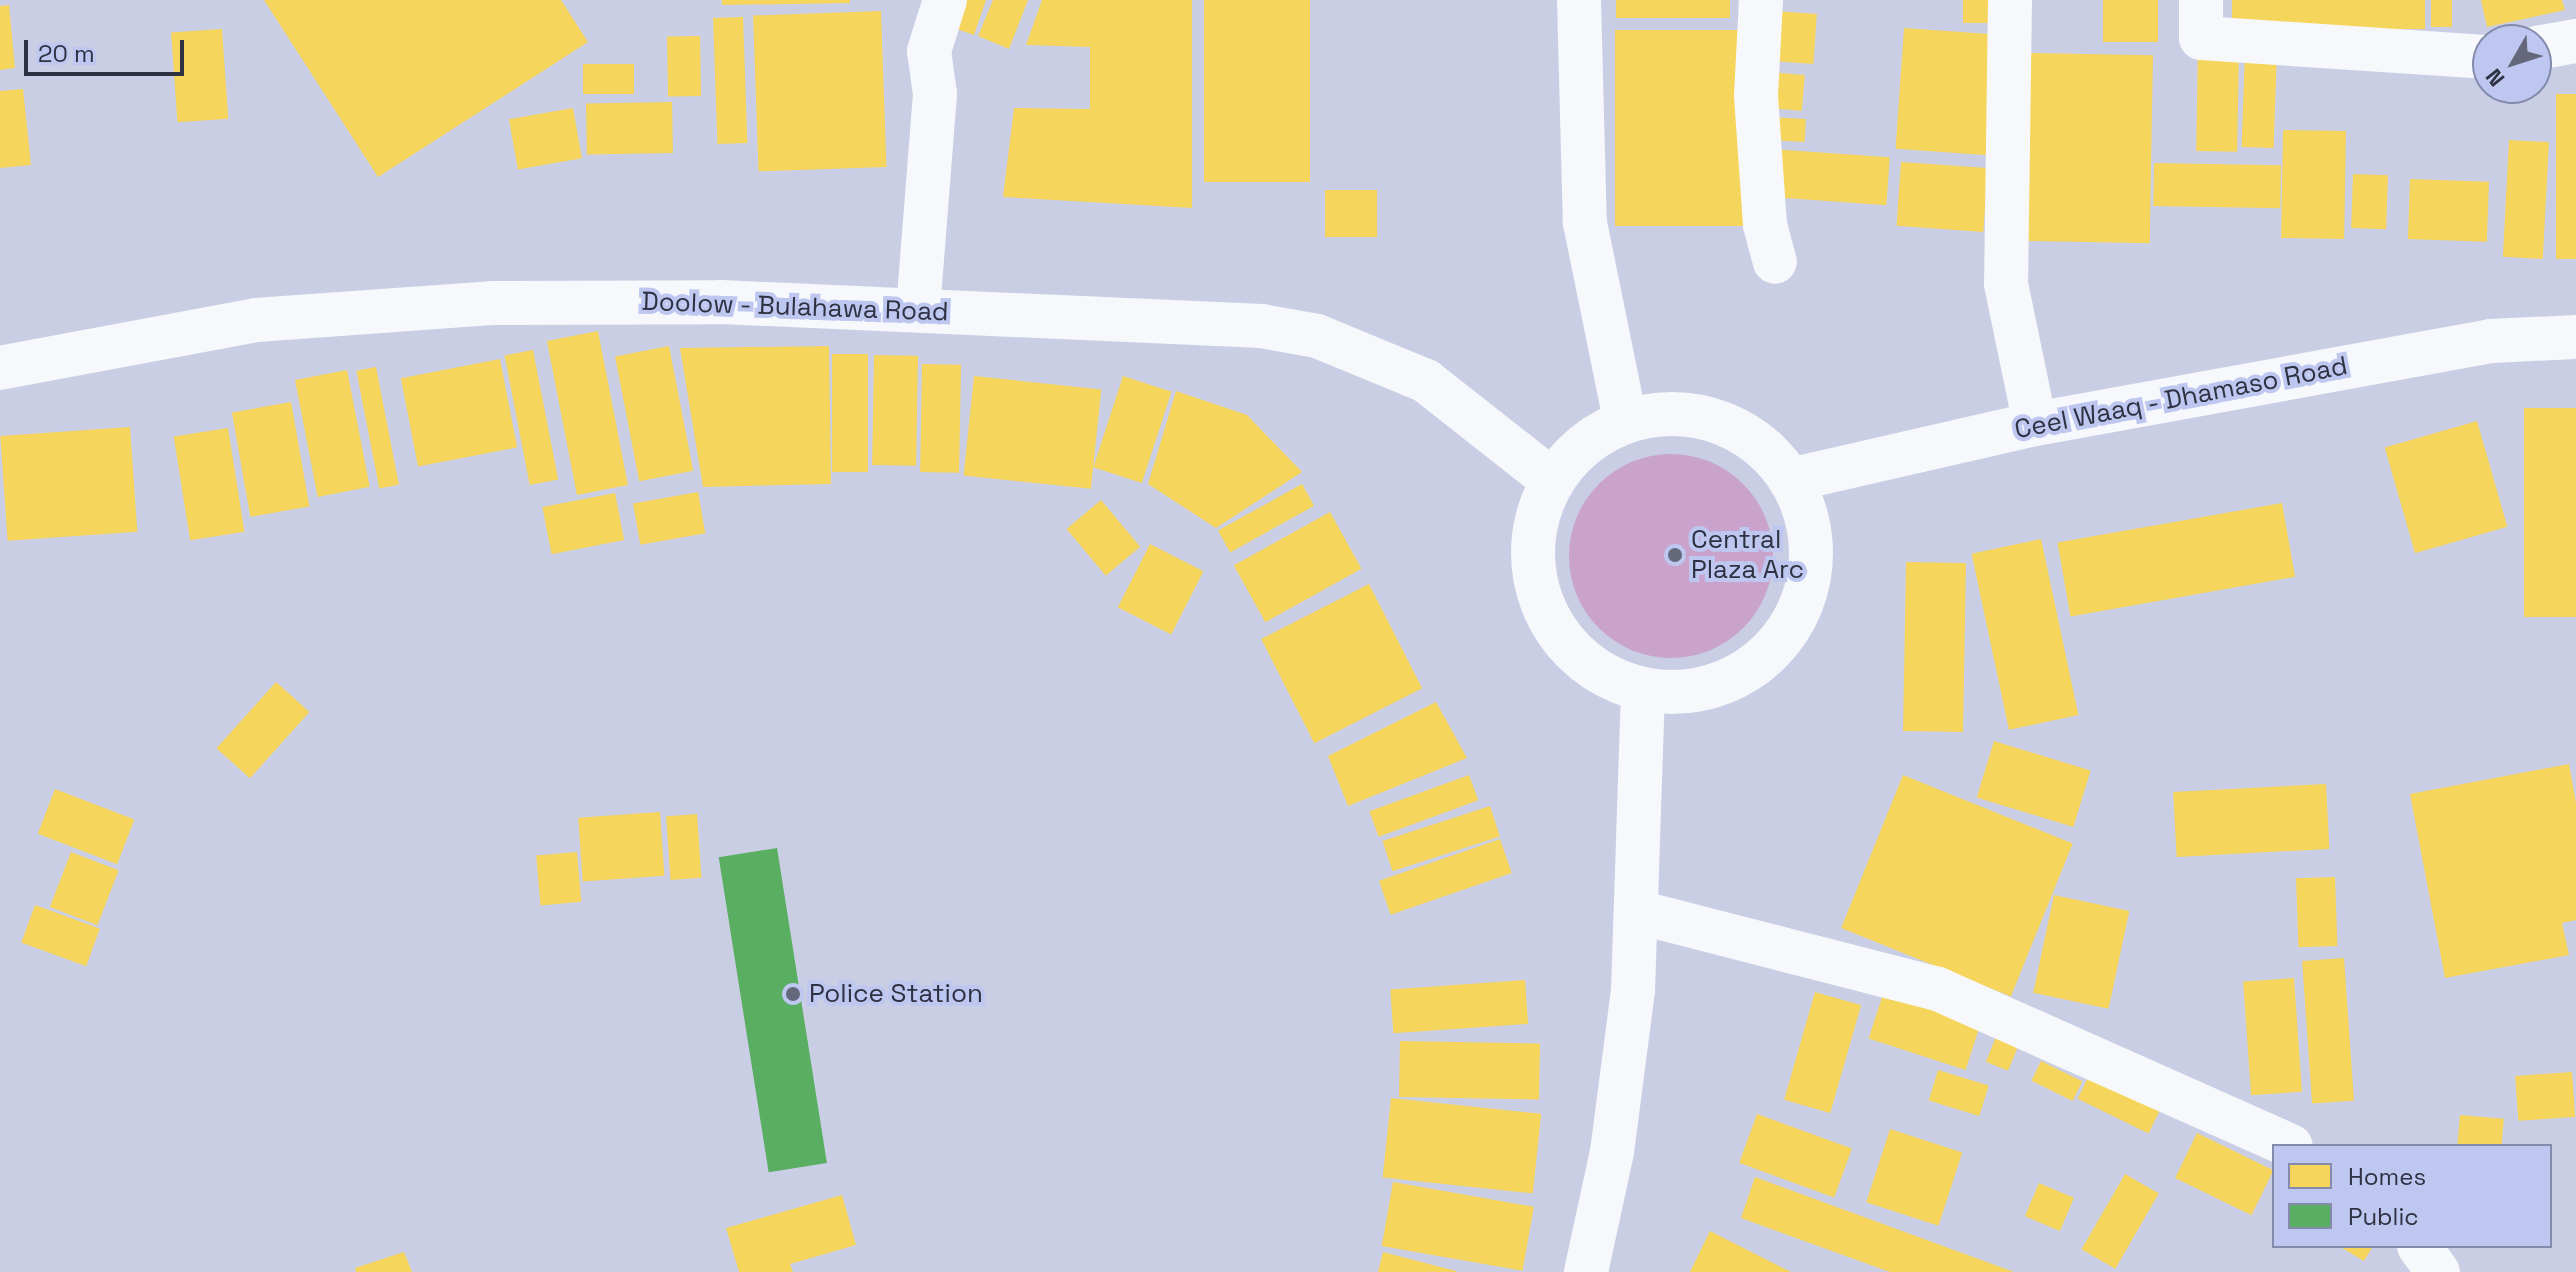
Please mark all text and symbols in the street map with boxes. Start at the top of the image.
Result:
scale bar [28,24,188,74]
north arrow [2472,24,2552,104]
text: 20 m [38,38,95,69]
text: N [2479,63,2510,92]
street label: Doolow - Bulahawa Road [640,286,950,328]
street label: Ceel Waaq - Dhamaso Road [2011,350,2351,446]
place label: Central Plaza Arc [1691,524,1804,586]
marker: Central Plaza Arc [1666,546,1684,564]
place label: Police Station [809,978,983,1010]
marker: Police Station [784,985,802,1003]
legend [2272,1144,2552,1248]
text: Homes [2348,1161,2426,1192]
text: Public [2348,1201,2419,1232]

